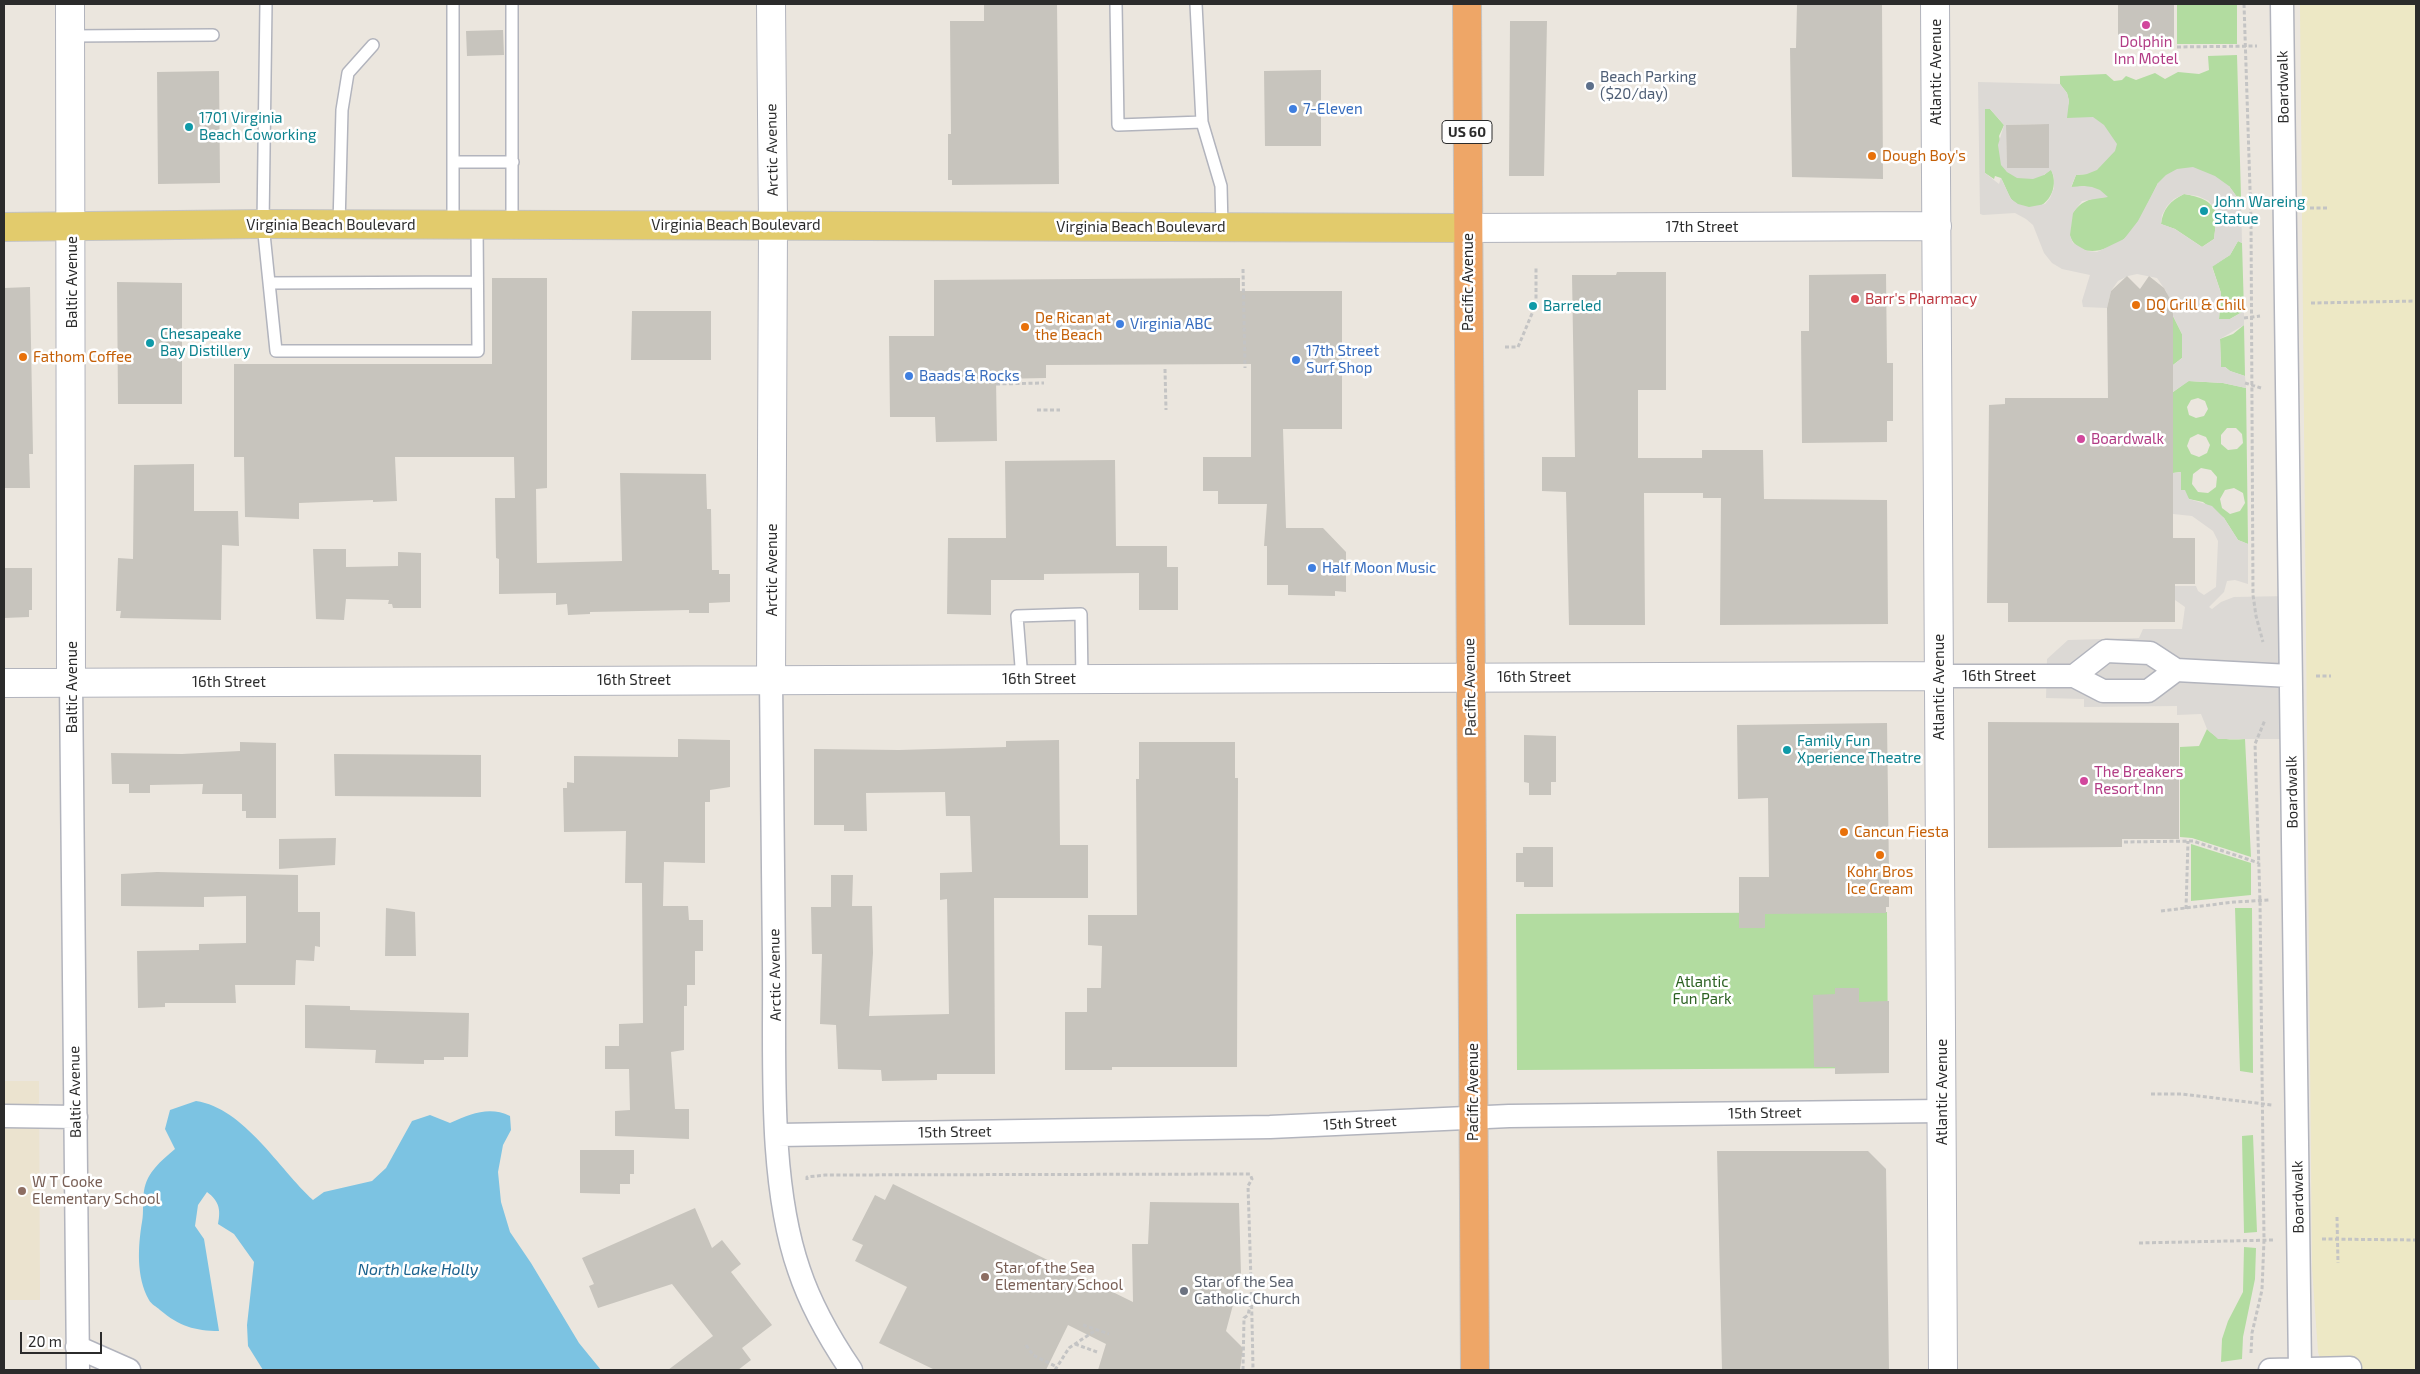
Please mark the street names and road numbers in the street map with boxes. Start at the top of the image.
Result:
street label: Atlantic Avenue [1927,19,1945,125]
street label: Boardwalk [2273,50,2293,124]
street label: Arctic Avenue [762,103,782,197]
road number: US 60 [1442,120,1492,144]
street label: Virginia Beach Boulevard [246,216,416,234]
street label: Virginia Beach Boulevard [651,216,821,234]
street label: Virginia Beach Boulevard [1056,218,1226,236]
street label: 17th Street [1665,218,1739,236]
street label: Pacific Avenue [1459,233,1477,331]
street label: Baltic Avenue [63,236,81,328]
street label: Arctic Avenue [763,524,781,616]
street label: Atlantic Avenue [1930,634,1948,740]
street label: Pacific Avenue [1460,638,1480,736]
street label: Baltic Avenue [63,641,81,733]
street label: 16th Street [1962,667,2036,685]
street label: 16th Street [1497,668,1571,686]
street label: 16th Street [1002,670,1076,688]
street label: 16th Street [597,671,671,689]
street label: 16th Street [192,673,266,691]
street label: Boardwalk [2282,755,2302,829]
street label: Arctic Avenue [765,928,785,1022]
street label: Atlantic Avenue [1933,1039,1951,1145]
street label: Pacific Avenue [1464,1043,1482,1141]
street label: Baltic Avenue [65,1046,85,1138]
street label: 15th Street [1728,1103,1802,1123]
street label: 15th Street [1323,1112,1397,1134]
street label: 15th Street [918,1122,992,1142]
street label: Boardwalk [2288,1160,2308,1234]

